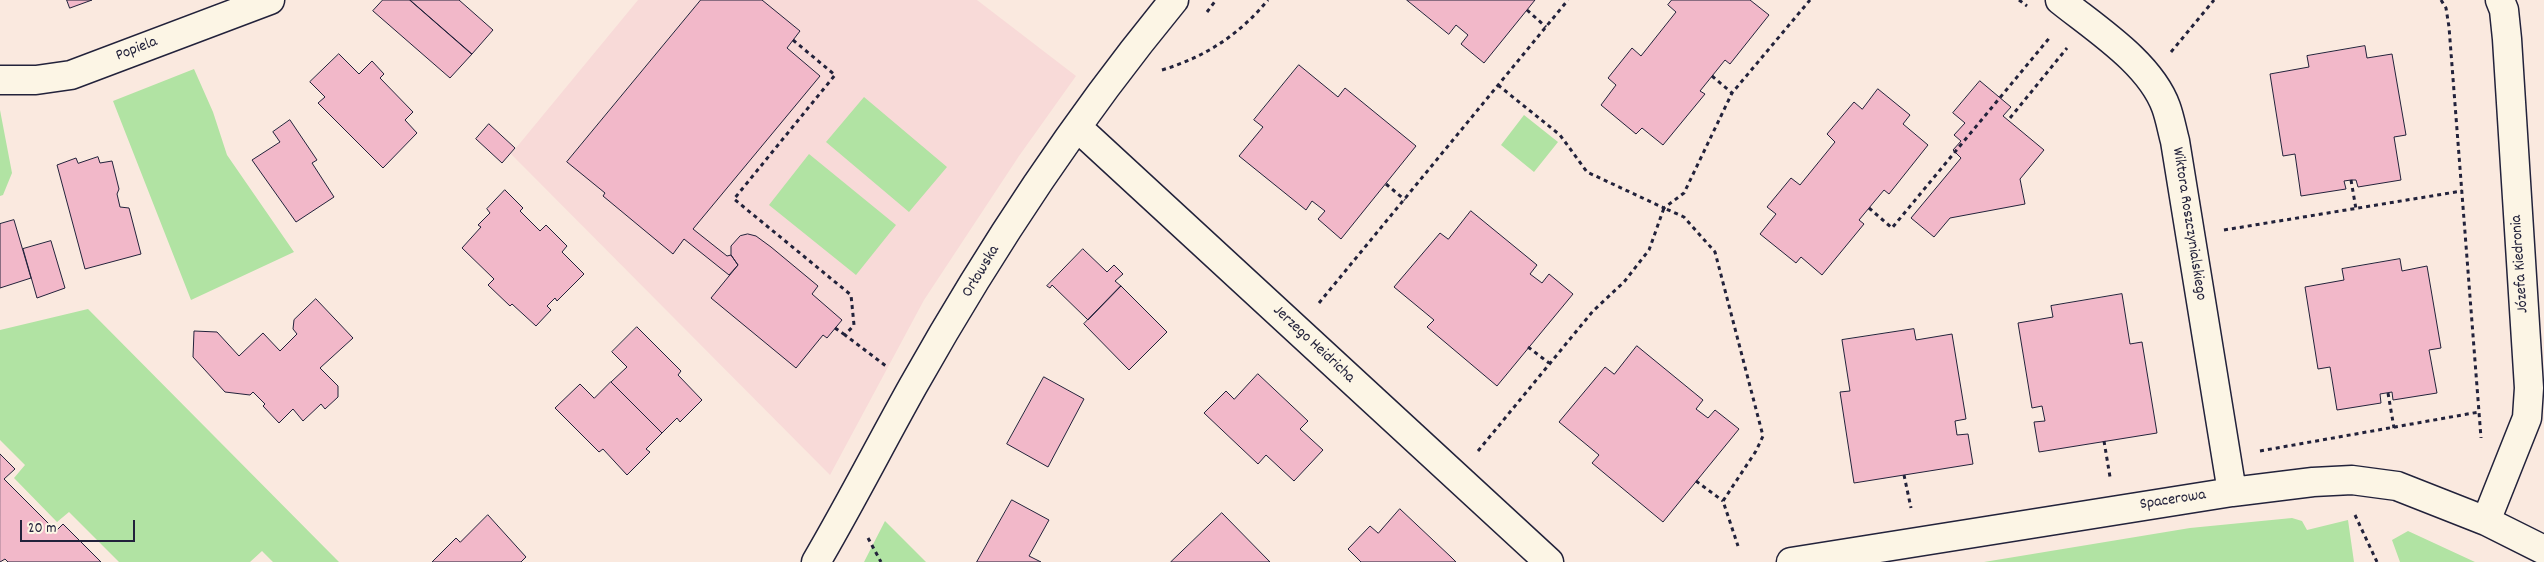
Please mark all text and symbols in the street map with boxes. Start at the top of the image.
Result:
street label: Popiela [113,33,161,67]
street label: Wiktora Roszczynialskiego [2166,146,2210,302]
street label: Józefa Kiedronia [2508,214,2534,314]
street label: Orłowska [959,242,1005,302]
street label: Jerzego Heidricha [1268,302,1358,388]
street label: Spacerowa [2139,486,2207,516]
scale bar [22,510,138,542]
text: 20 m [28,518,56,540]

